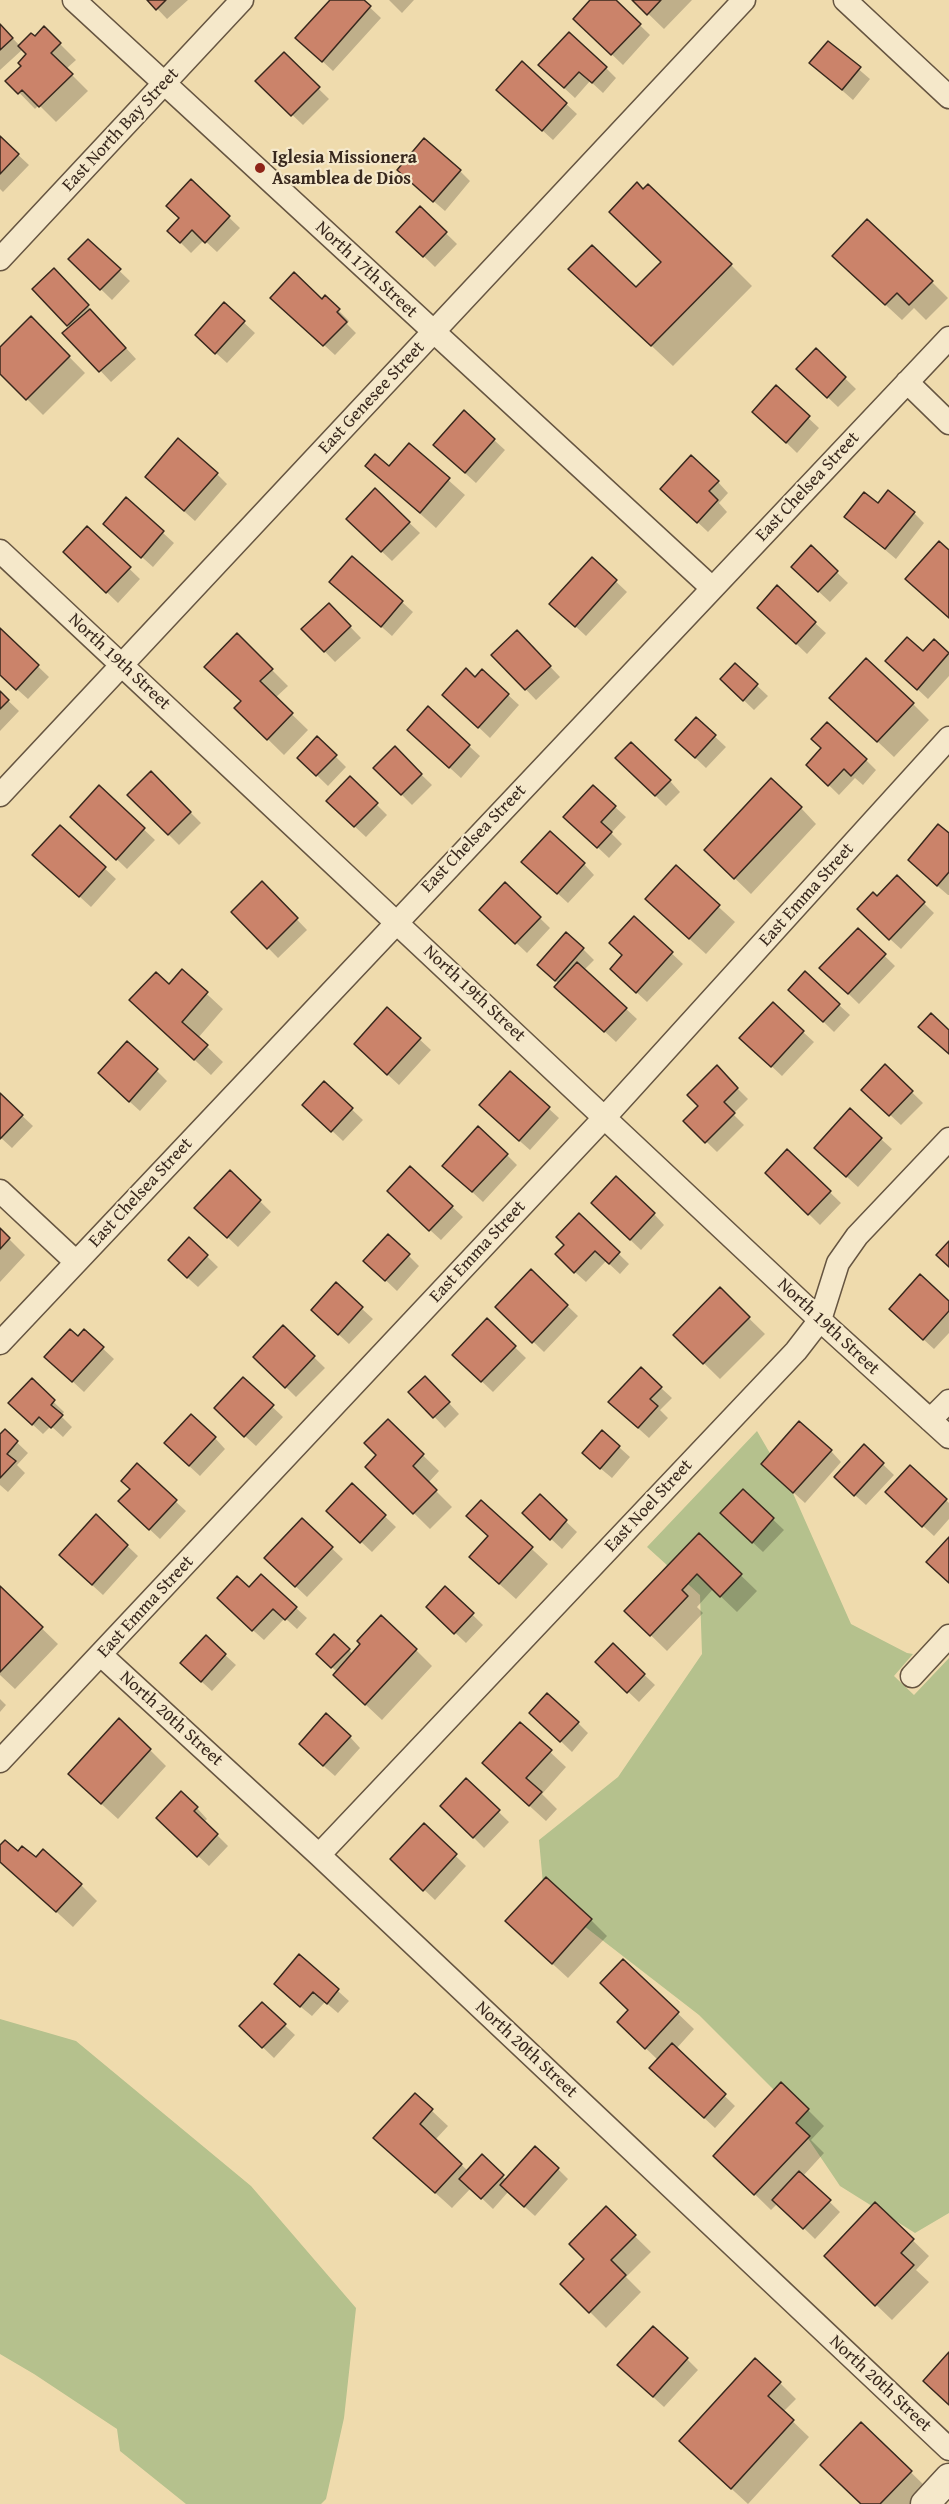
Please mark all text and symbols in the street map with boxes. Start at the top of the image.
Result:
street label: East North Bay Street [58,64,184,196]
place label: Iglesia Missionera Asamblea de Dios [272,147,417,190]
marker: Iglesia Missionera Asamblea de Dios [253,161,267,175]
street label: North 17th Street [310,217,422,323]
street label: East Genesee Street [314,337,430,459]
street label: East Chelsea Street [752,428,864,546]
street label: North 19th Street [63,609,175,715]
street label: East Chelsea Street [417,780,531,898]
street label: East Emma Street [755,839,859,951]
street label: North 19th Street [418,941,530,1047]
street label: East Chelsea Street [85,1134,197,1252]
street label: East Emma Street [425,1197,531,1307]
street label: North 19th Street [772,1274,884,1380]
street label: East Noel Street [601,1455,697,1557]
street label: East Emma Street [93,1552,199,1662]
street label: North 20th Street [115,1667,227,1771]
street label: North 20th Street [470,1997,582,2103]
street label: North 20th Street [824,2331,936,2437]

